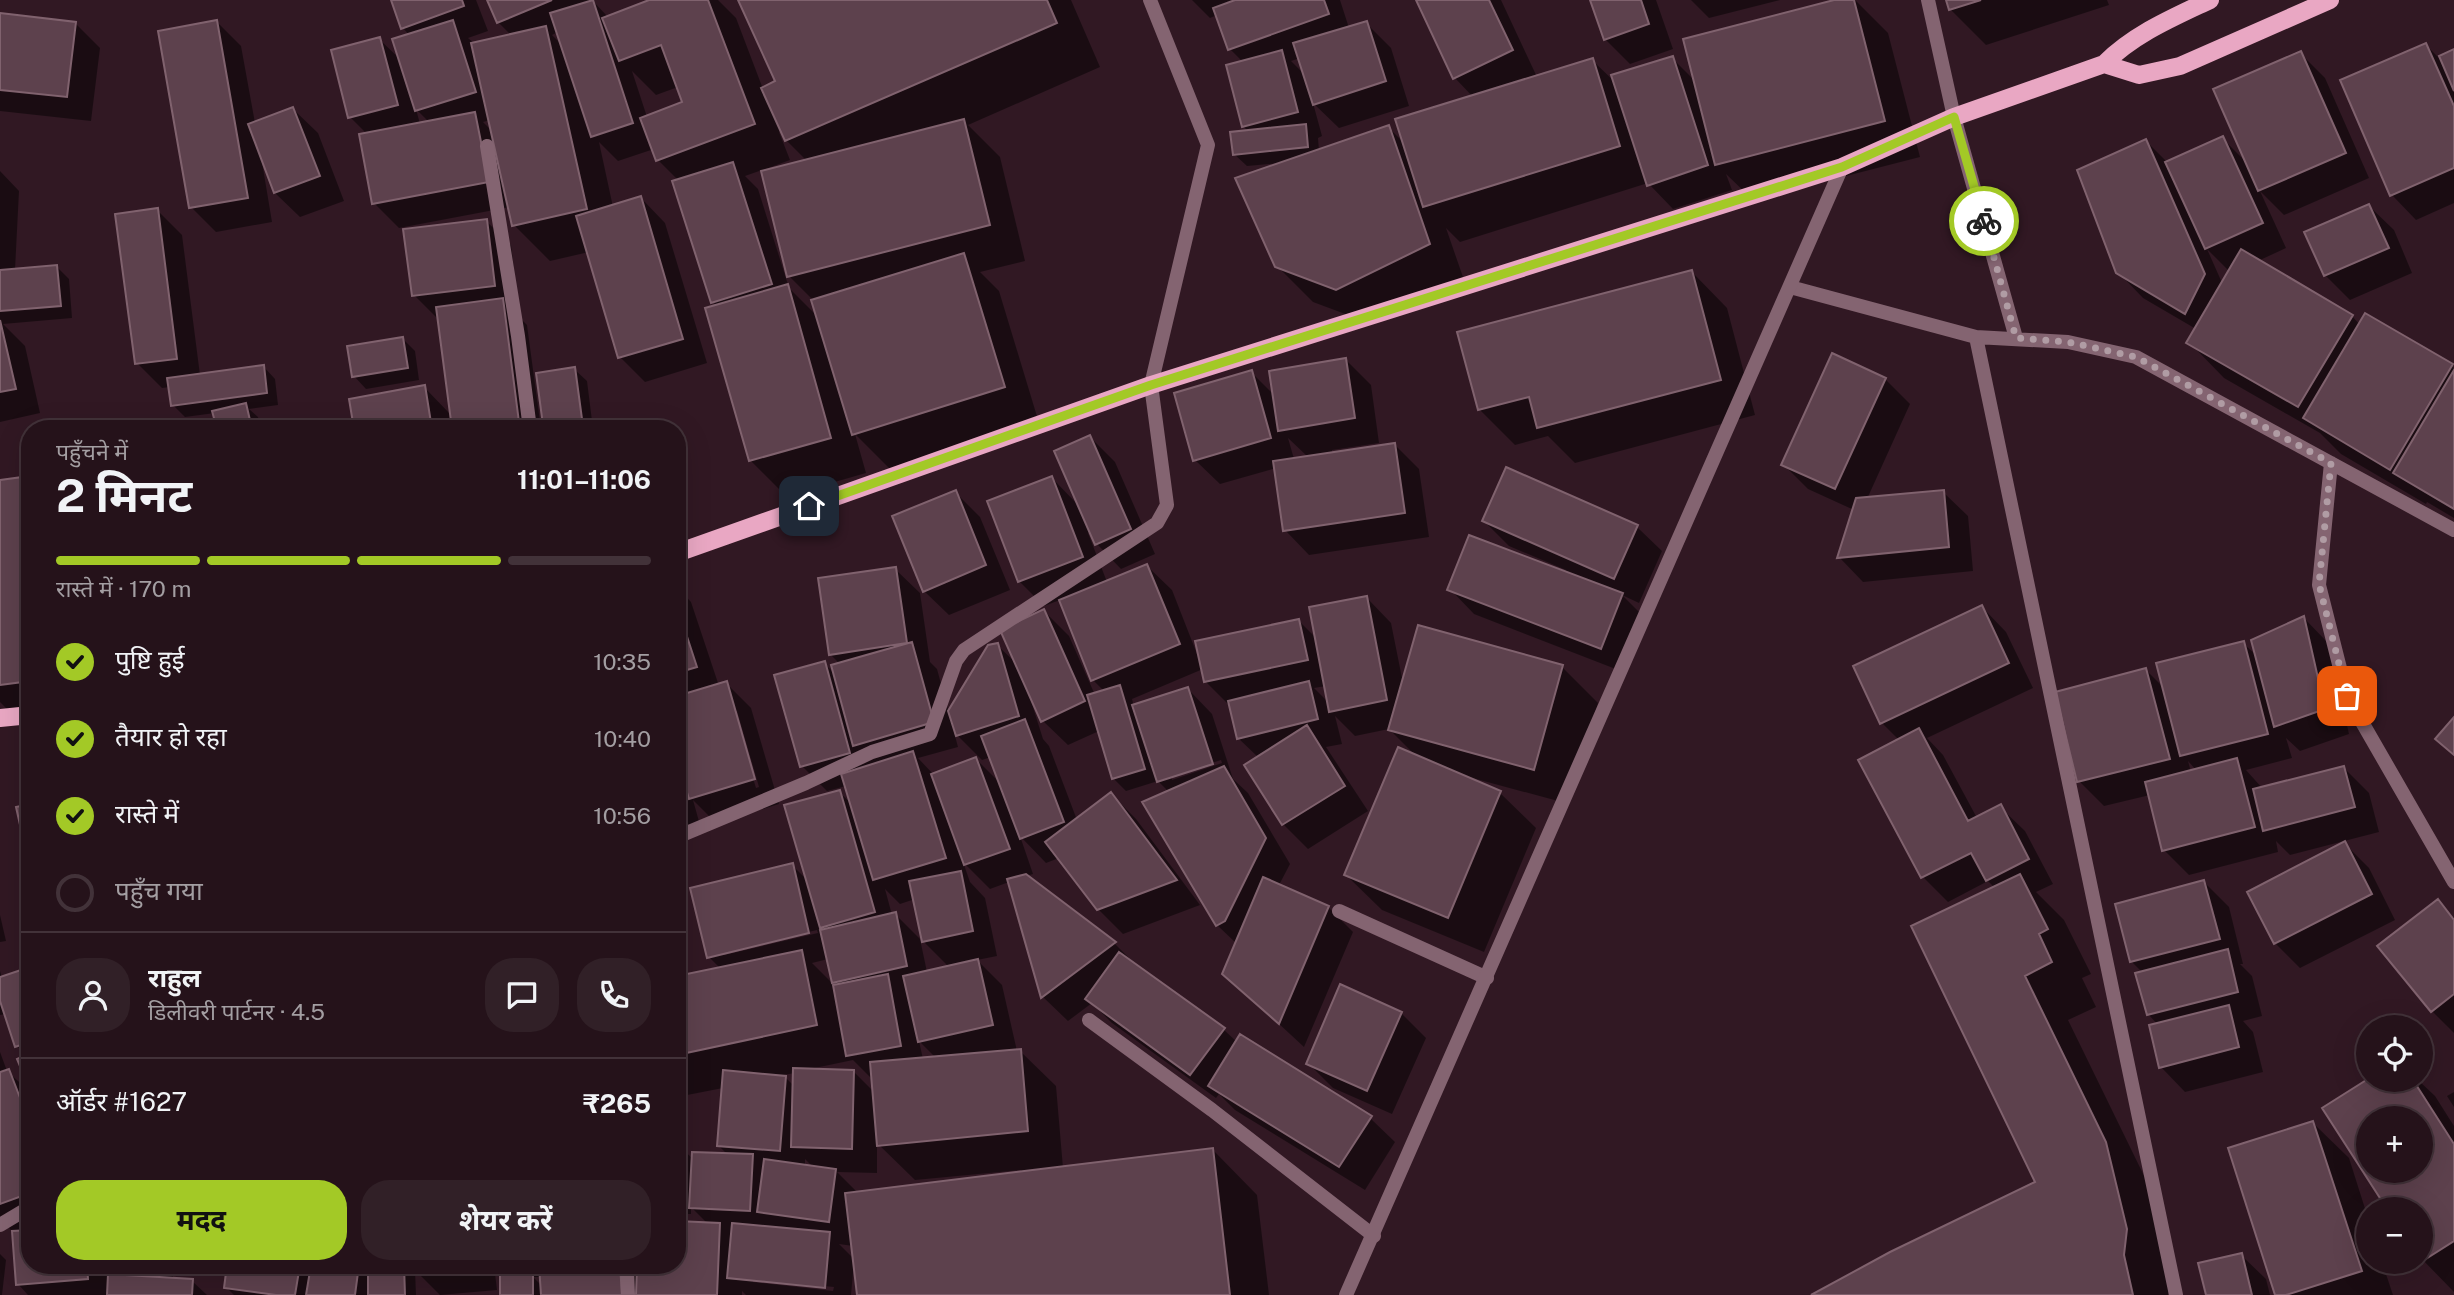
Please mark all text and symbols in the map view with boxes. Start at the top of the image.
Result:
courier [1949,186,2019,256]
icon: bike [1965,202,2003,240]
text: पहुँचने में [56,438,128,465]
text: 11:01–11:06 [517,464,651,495]
text: 2 मिनट [56,468,192,522]
pin [779,476,839,536]
icon: home [790,487,828,525]
text: रास्ते में · 170 m [56,575,191,602]
icon: check [56,643,94,681]
text: पुष्टि हुई [115,644,185,675]
text: 10:35 [593,648,651,675]
pin [2317,666,2377,726]
icon: bag [2328,677,2366,715]
icon: check [56,720,94,758]
text: तैयार हो रहा [115,721,227,752]
text: 10:40 [594,725,651,752]
icon: check [56,797,94,835]
text: रास्ते में [115,798,179,829]
text: 10:56 [593,802,651,829]
text: पहुँच गया [115,875,203,906]
button: person [56,958,130,1032]
button: chat [485,958,559,1032]
button: phone [577,958,651,1032]
text: राहुल [148,962,201,993]
text: डिलीवरी पार्टनर · 4.5 [148,998,325,1025]
map controls [2356,1015,2433,1274]
button: locate [2356,1015,2433,1092]
text: ऑर्डर #1627 [56,1086,187,1117]
text: ₹265 [583,1088,651,1119]
button: + [2356,1106,2433,1183]
button: मदद [56,1180,347,1260]
button: शेयर करें [361,1180,651,1260]
button: − [2356,1197,2433,1274]

